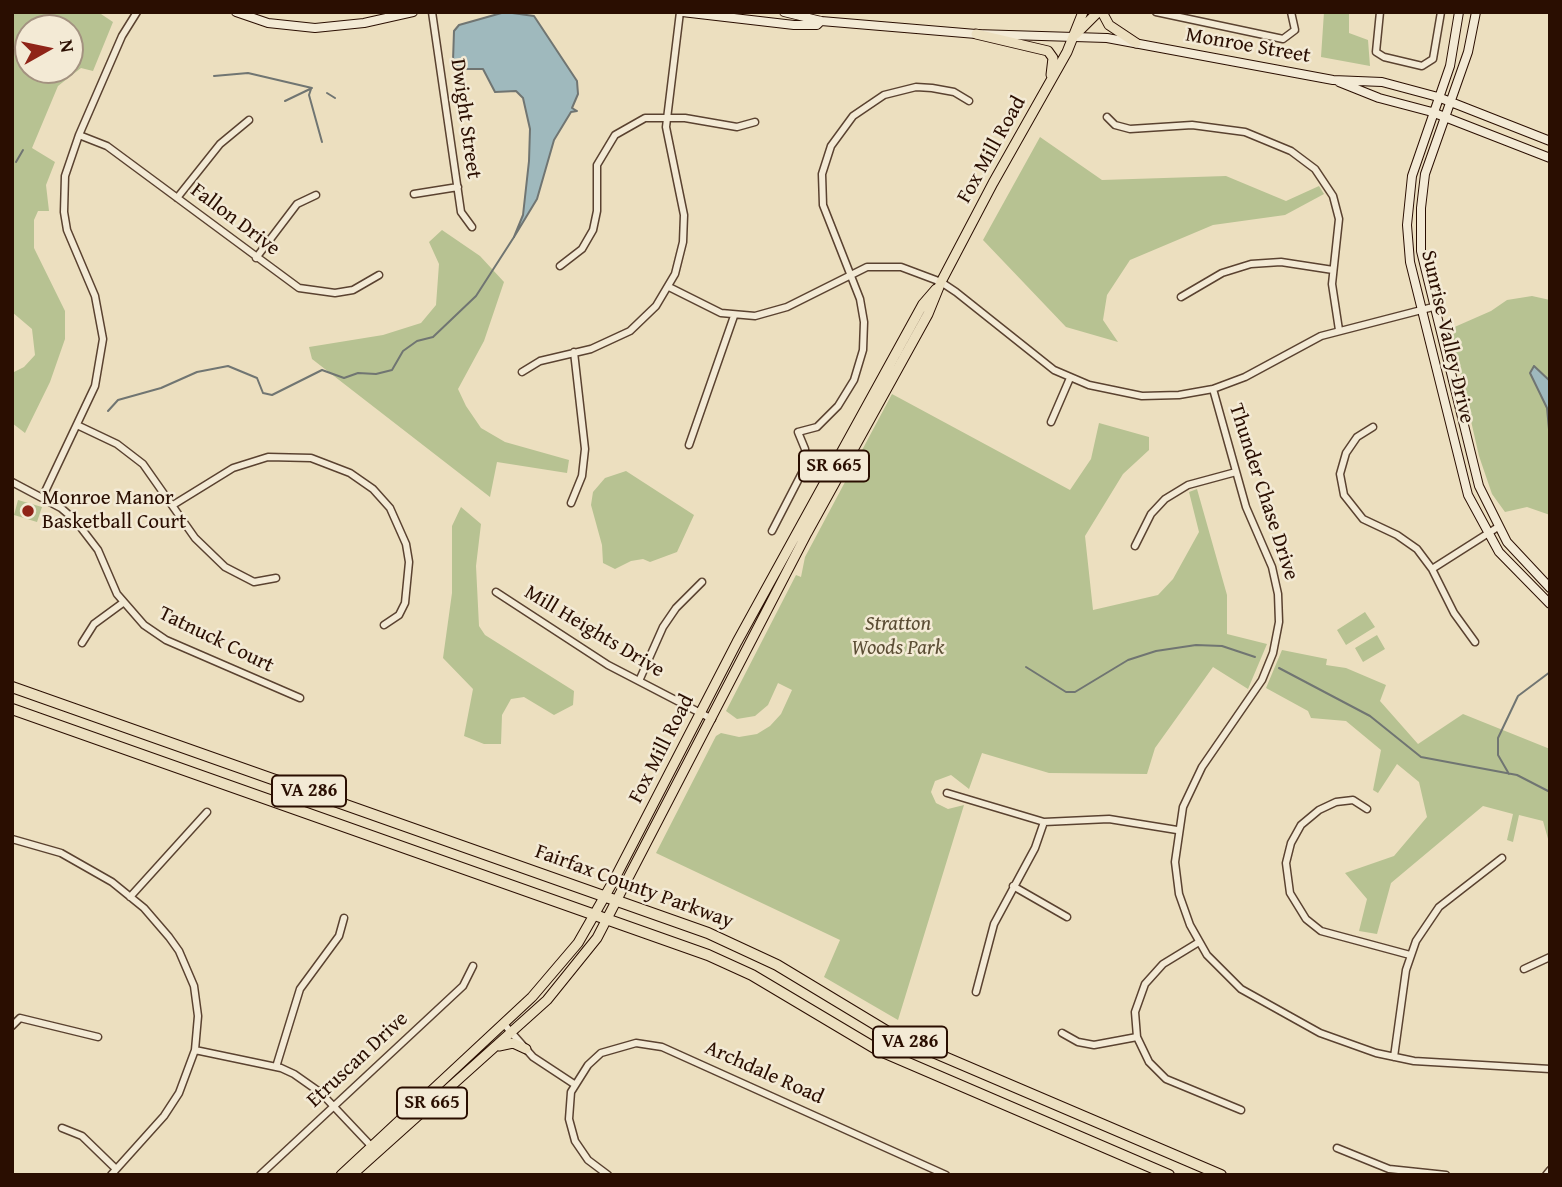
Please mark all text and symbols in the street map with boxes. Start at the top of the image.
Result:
north arrow [14,14,84,84]
street label: Monroe Street [1184,23,1312,69]
text: N [53,38,83,54]
street label: Dwight Street [444,57,486,181]
street label: Fox Mill Road [952,92,1032,208]
street label: Fallon Drive [185,178,285,262]
street label: Sunrise Valley Drive [1415,248,1479,426]
street label: Thunder Chase Drive [1223,401,1303,583]
road number: SR 665 [799,450,869,481]
place label: Monroe Manor Basketball Court [42,486,186,536]
marker: Monroe Manor Basketball Court [20,503,36,519]
street label: Mill Heights Drive [519,580,669,684]
street label: Tatnuck Court [154,601,278,679]
park label: Stratton Woods Park [852,612,944,662]
street label: Fox Mill Road [624,690,700,808]
road number: VA 286 [272,776,346,806]
street label: Fairfax County Parkway [531,839,737,935]
street label: Etruscan Drive [302,1007,414,1113]
road number: VA 286 [873,1026,947,1058]
street label: Archdale Road [701,1036,827,1110]
road number: SR 665 [397,1088,467,1119]

